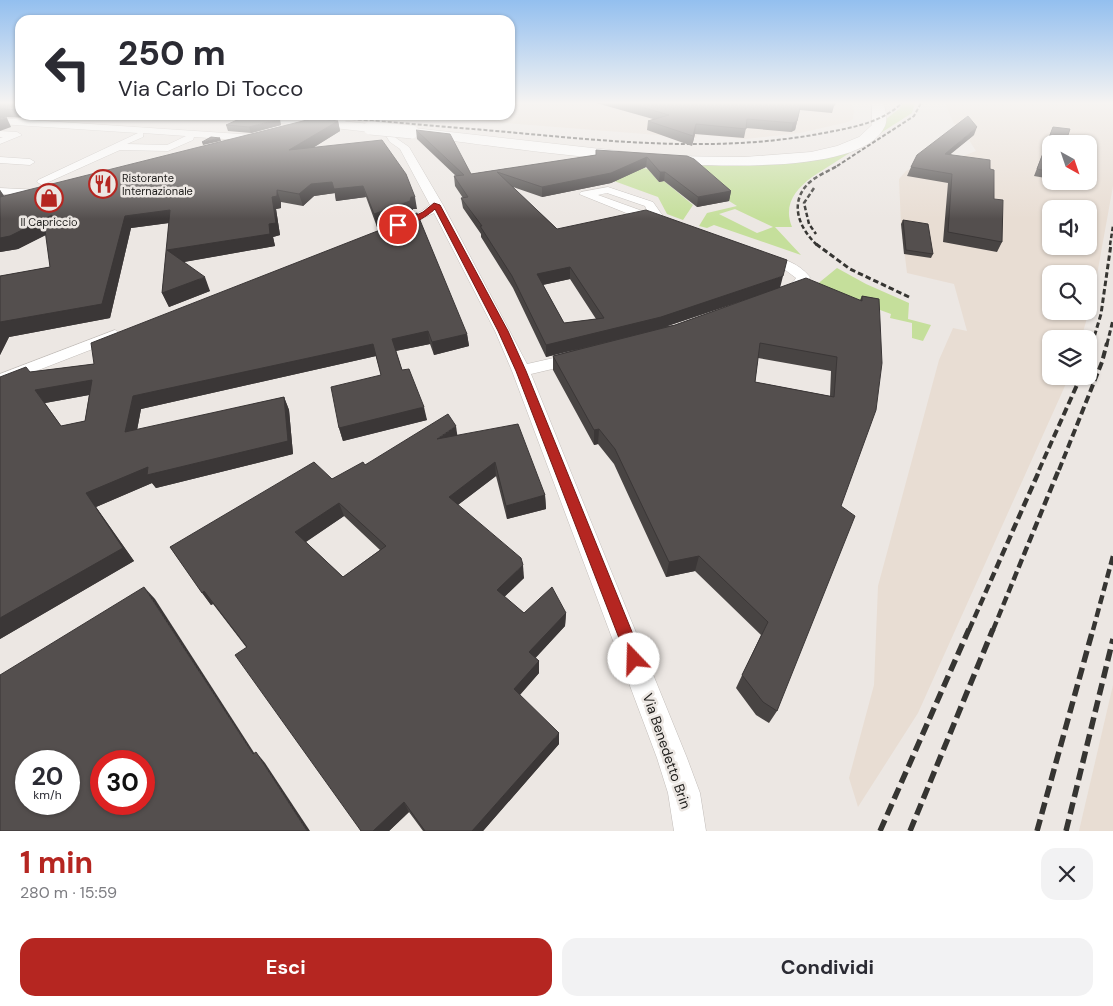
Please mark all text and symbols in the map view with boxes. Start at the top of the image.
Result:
text: 250 m [118,30,226,76]
icon: left [35,35,100,100]
text: Via Carlo Di Tocco [118,74,303,103]
north arrow [1042,135,1098,190]
map controls [1042,135,1097,385]
restaurant icon: Ristorante Internazionale [88,169,118,199]
place label: Ristorante Internazionale [122,171,193,198]
shop icon: Il Capriccio [34,183,64,213]
button: sound [1042,200,1097,255]
pin [377,204,419,246]
icon: arrive [384,211,412,239]
place label: Il Capriccio [20,215,78,229]
button: search [1042,265,1097,320]
button: layers [1042,330,1097,385]
position arrow [607,632,659,684]
street label: Via Benedetto Brin [639,691,695,811]
speed limit sign: 30 [90,750,155,815]
text: 20 [32,760,63,793]
text: km/h [33,787,62,803]
text: 1 min [20,843,93,882]
button: close [1041,848,1093,900]
text: 280 m · 15:59 [20,882,117,903]
button: Esci [20,938,552,996]
button: Condividi [562,938,1093,996]

